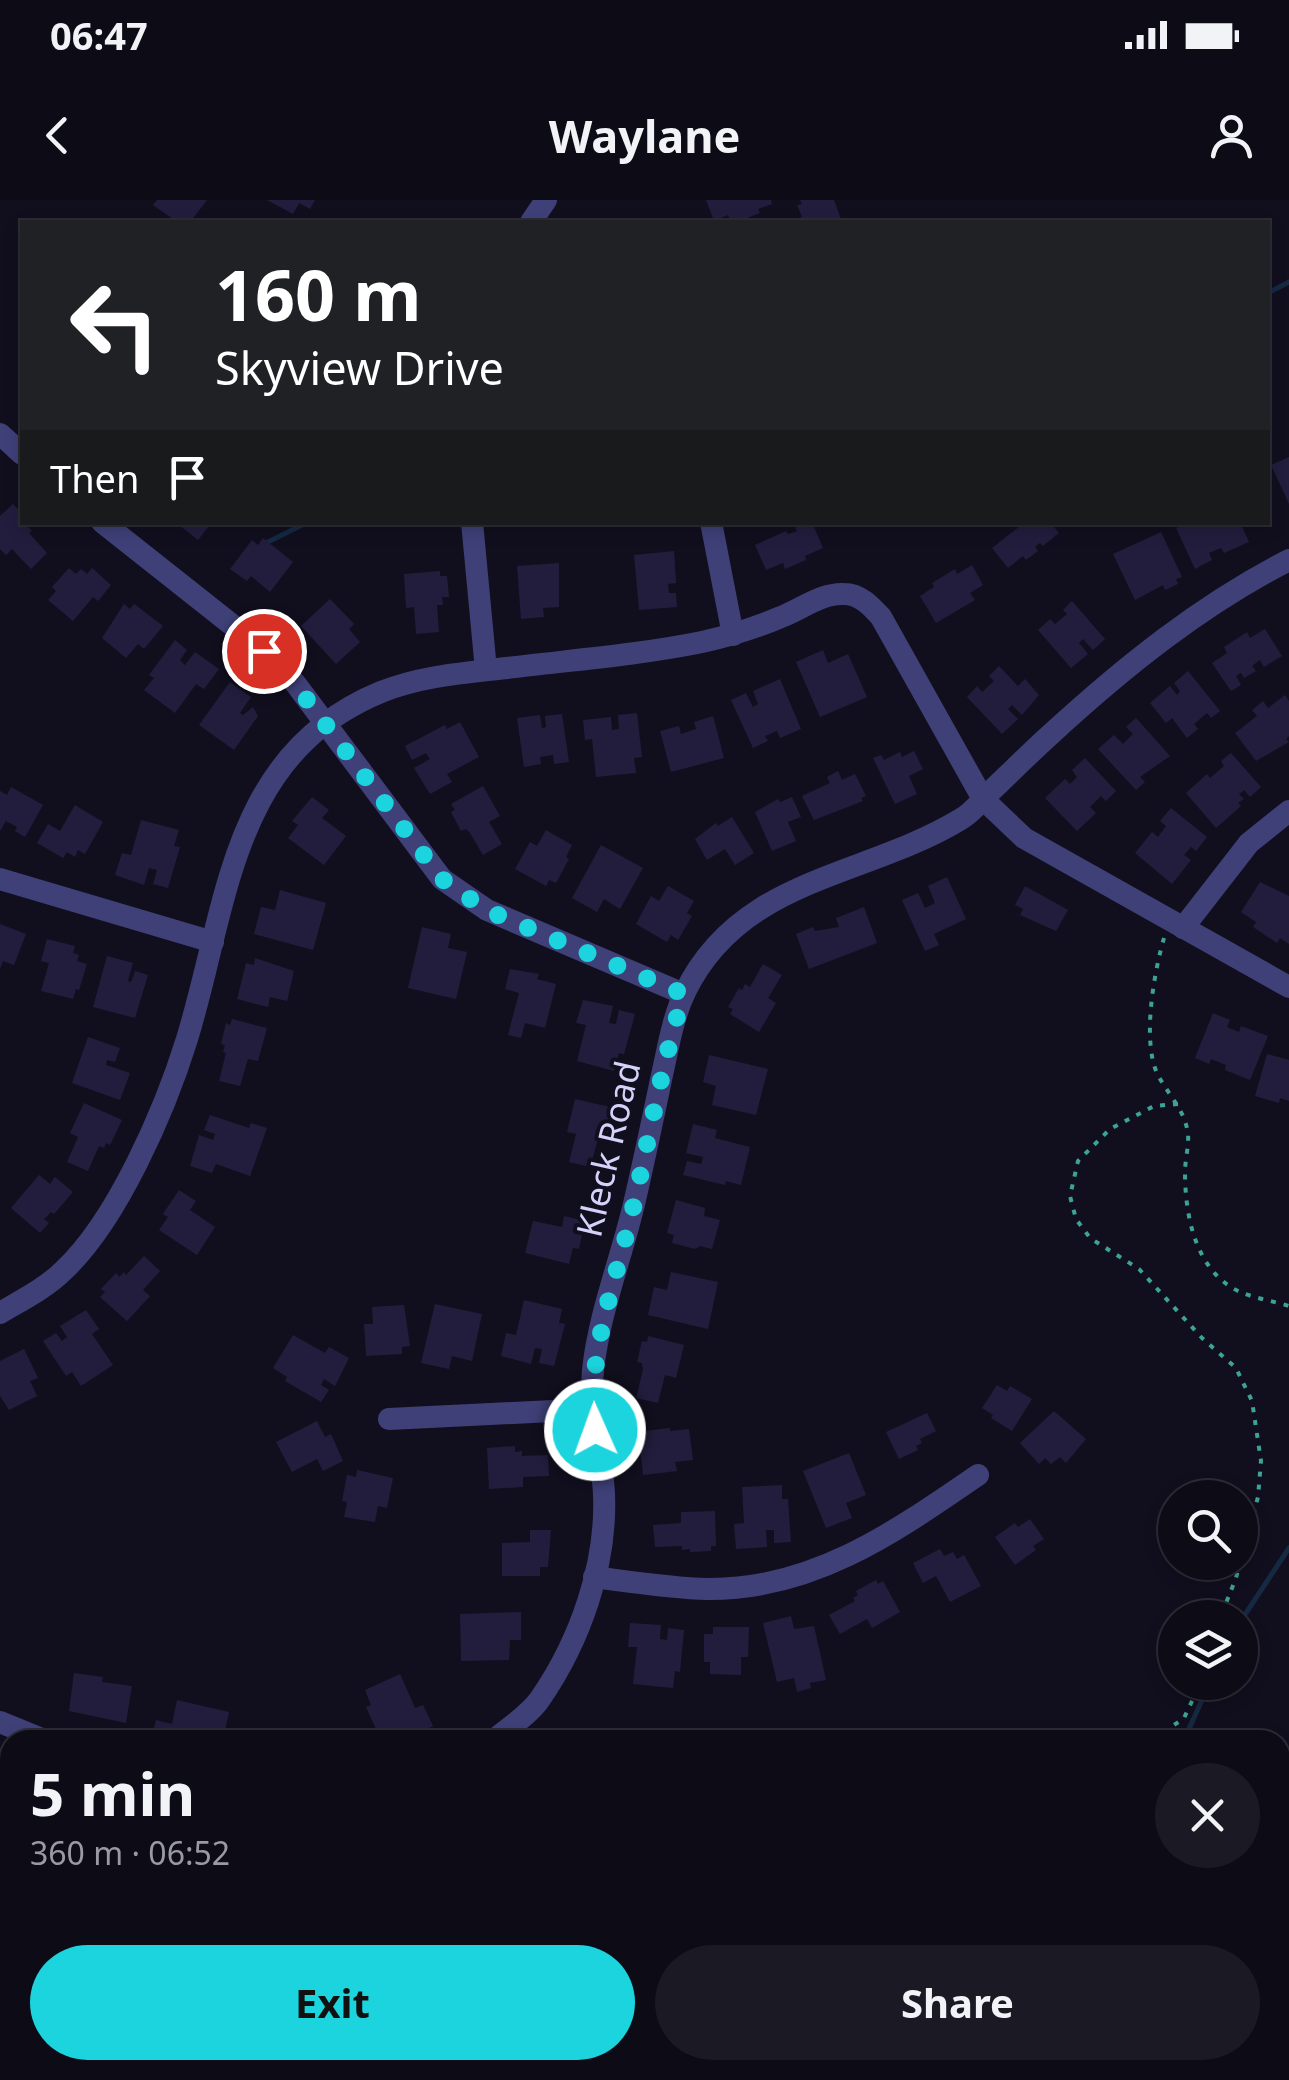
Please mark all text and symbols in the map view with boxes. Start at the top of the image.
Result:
text: 06:47 [50,9,148,61]
text: Waylane [549,105,740,166]
icon: back [30,108,85,163]
icon: person [1204,108,1259,163]
text: 160 m [215,246,422,342]
icon: left [50,260,180,390]
text: Skyview Drive [215,337,504,398]
icon: arrive [160,450,215,505]
text: Then [50,452,140,504]
pin [222,609,307,694]
icon: arrive [237,624,292,679]
street label: Kleck Road [564,1056,651,1241]
position arrow [543,1378,647,1482]
map controls [1158,1480,1258,1700]
button: search [1158,1480,1258,1580]
button: layers [1158,1600,1258,1700]
text: 5 min [30,1752,195,1834]
button: close [1155,1763,1260,1868]
text: 360 m · 06:52 [30,1831,230,1874]
button: Exit [30,1945,635,2060]
button: Share [655,1945,1260,2060]

